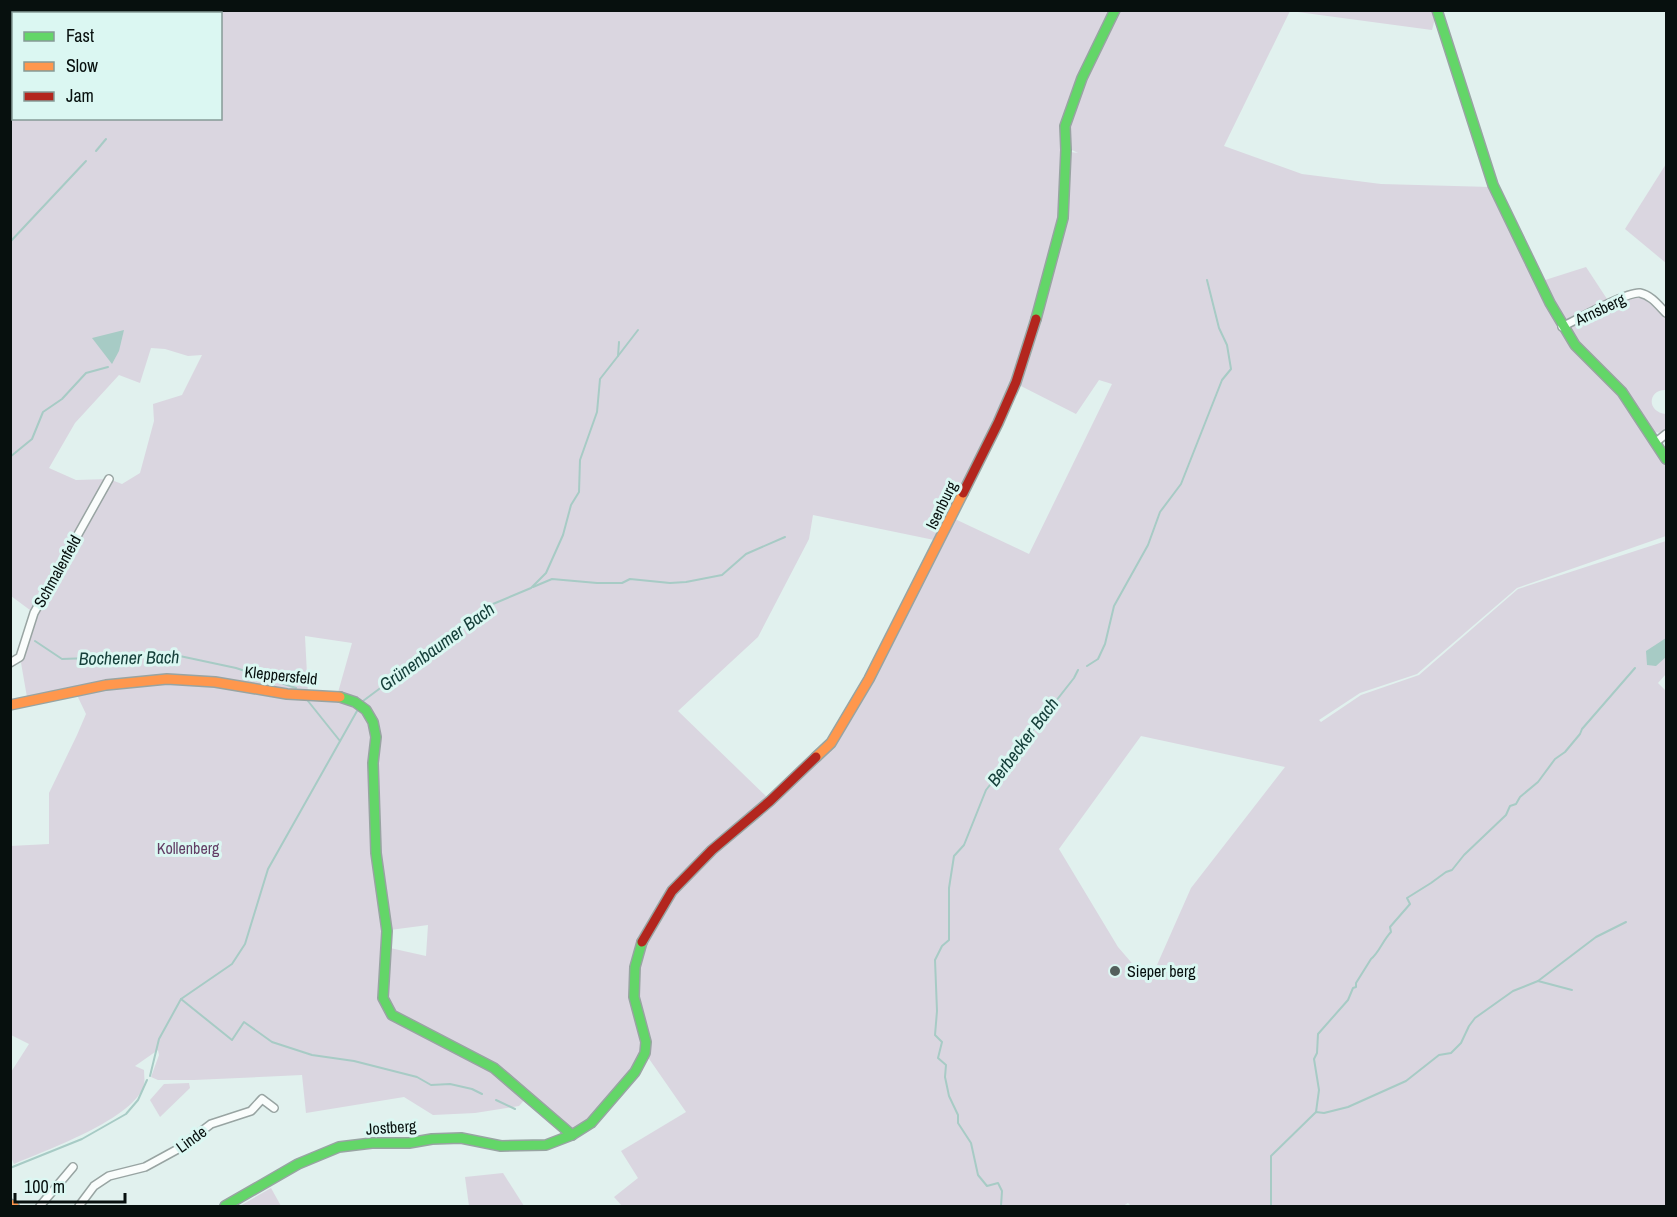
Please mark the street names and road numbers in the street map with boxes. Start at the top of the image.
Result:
street label: Arnsberg [1570,287,1629,331]
street label: Isenburg [920,477,962,533]
street label: Schmalenfeld [28,531,86,611]
street label: Kleppersfeld [244,660,318,690]
street label: Jostberg [365,1114,418,1140]
street label: Linde [171,1120,211,1158]

